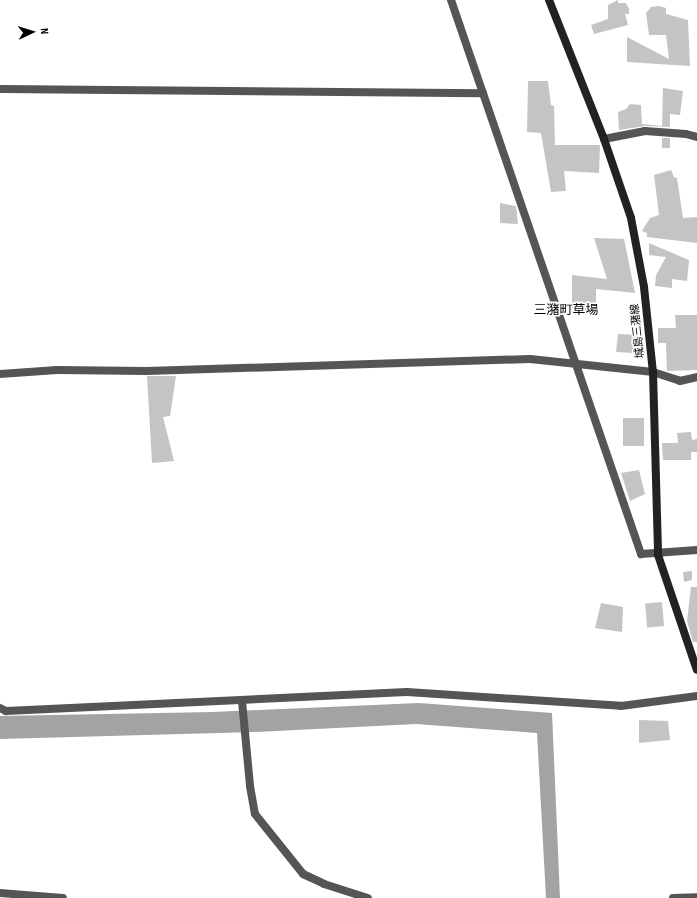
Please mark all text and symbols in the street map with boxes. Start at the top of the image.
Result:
north arrow [12,12,52,52]
text: N [38,28,51,35]
district label: 三潴町草場 [534,302,598,318]
street label: 城島三潴線 [629,303,647,359]

